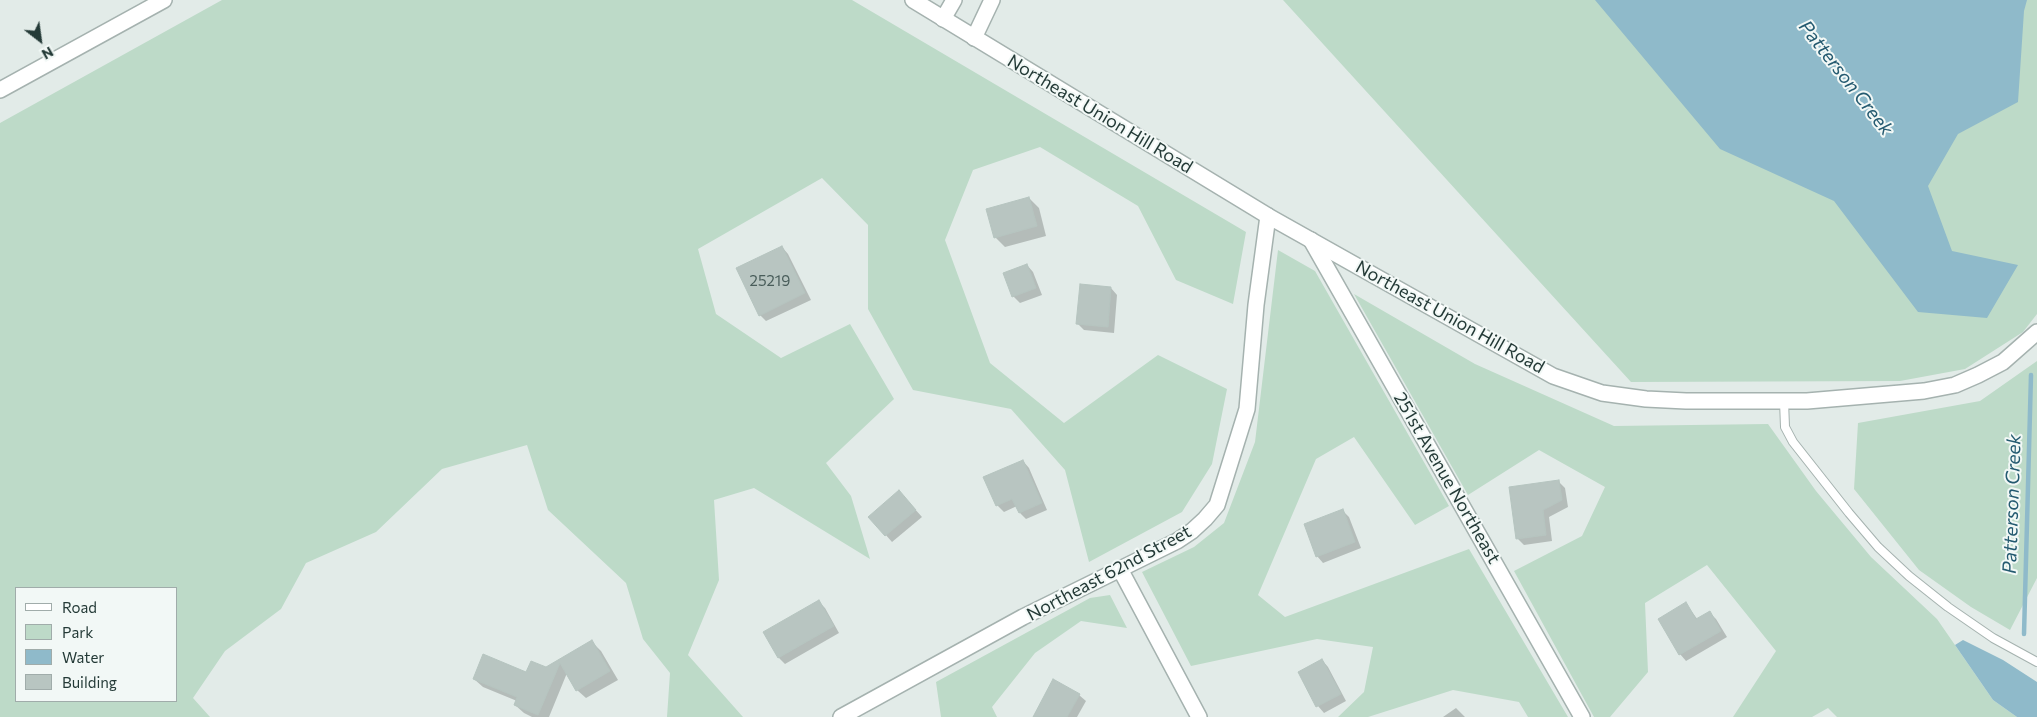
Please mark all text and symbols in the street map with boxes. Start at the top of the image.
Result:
north arrow [15,15,65,65]
water label: Patterson Creek [1794,16,1898,140]
text: N [39,43,57,63]
street label: Northeast Union Hill Road [1003,50,1197,178]
street label: Northeast Union Hill Road [1352,256,1548,378]
house number: 25219 [750,272,790,290]
street label: 251st Avenue Northeast [1389,389,1505,567]
water label: Patterson Creek [1998,434,2026,574]
street label: Northeast 62nd Street [1023,521,1195,625]
legend [15,587,178,702]
text: Road [62,598,97,616]
text: Park [62,623,93,641]
text: Water [62,648,104,666]
text: Building [62,673,117,691]

